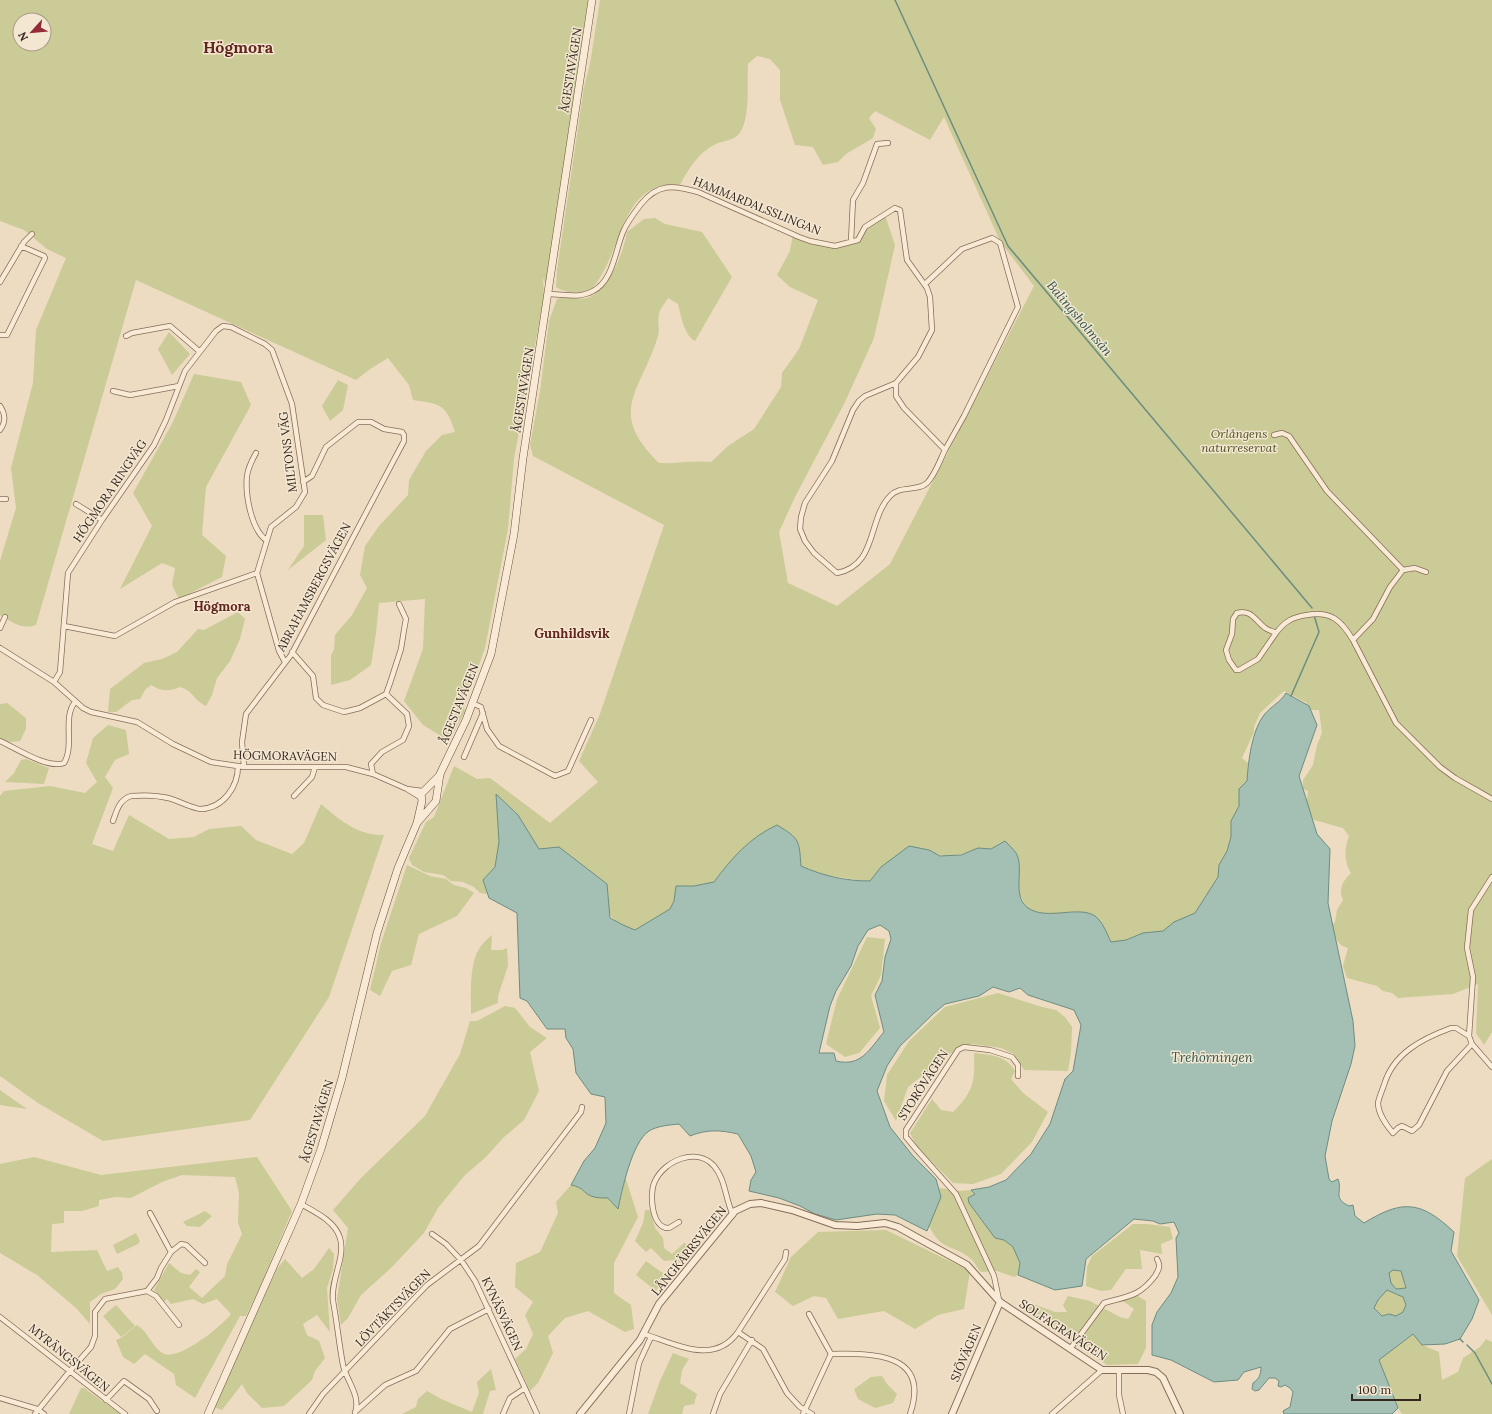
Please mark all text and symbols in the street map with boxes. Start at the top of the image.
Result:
north arrow [12,12,52,52]
street label: ÅGESTAVÄGEN [556,26,585,114]
text: N [15,29,31,44]
district label: Högmora [203,37,274,57]
street label: HAMMARDALSSLINGAN [691,173,823,238]
water label: Balingsholmsån [1043,277,1116,360]
street label: ÅGESTAVÄGEN [508,346,537,434]
street label: MILTONS VÄG [275,411,300,493]
park label: Orlångens naturreservat [1201,426,1277,455]
street label: HÖGMORA RINGVÄG [70,437,150,545]
street label: ABRAHAMSBERGSVÄGEN [273,520,354,655]
district label: Högmora [193,598,251,615]
district label: Gunhildsvik [534,625,610,642]
street label: ÅGESTAVÄGEN [435,661,482,747]
street label: HÖGMORAVÄGEN [233,747,337,764]
street label: STORÖVÄGEN [894,1047,951,1123]
water label: Trehörningen [1171,1049,1253,1066]
street label: ÅGESTAVÄGEN [297,1078,336,1165]
street label: LÅNGKÄRRSVÄGEN [648,1203,729,1299]
street label: LÖVTÄKTSVÄGEN [352,1266,433,1350]
street label: KYNÄSVÄGEN [479,1274,526,1353]
street label: SOLFAGRAVÄGEN [1017,1296,1110,1364]
street label: MYRÄNGSVÄGEN [26,1320,113,1395]
street label: SJÖVÄGEN [947,1322,984,1384]
scale bar [1352,1376,1420,1402]
text: 100 m [1358,1382,1391,1397]

